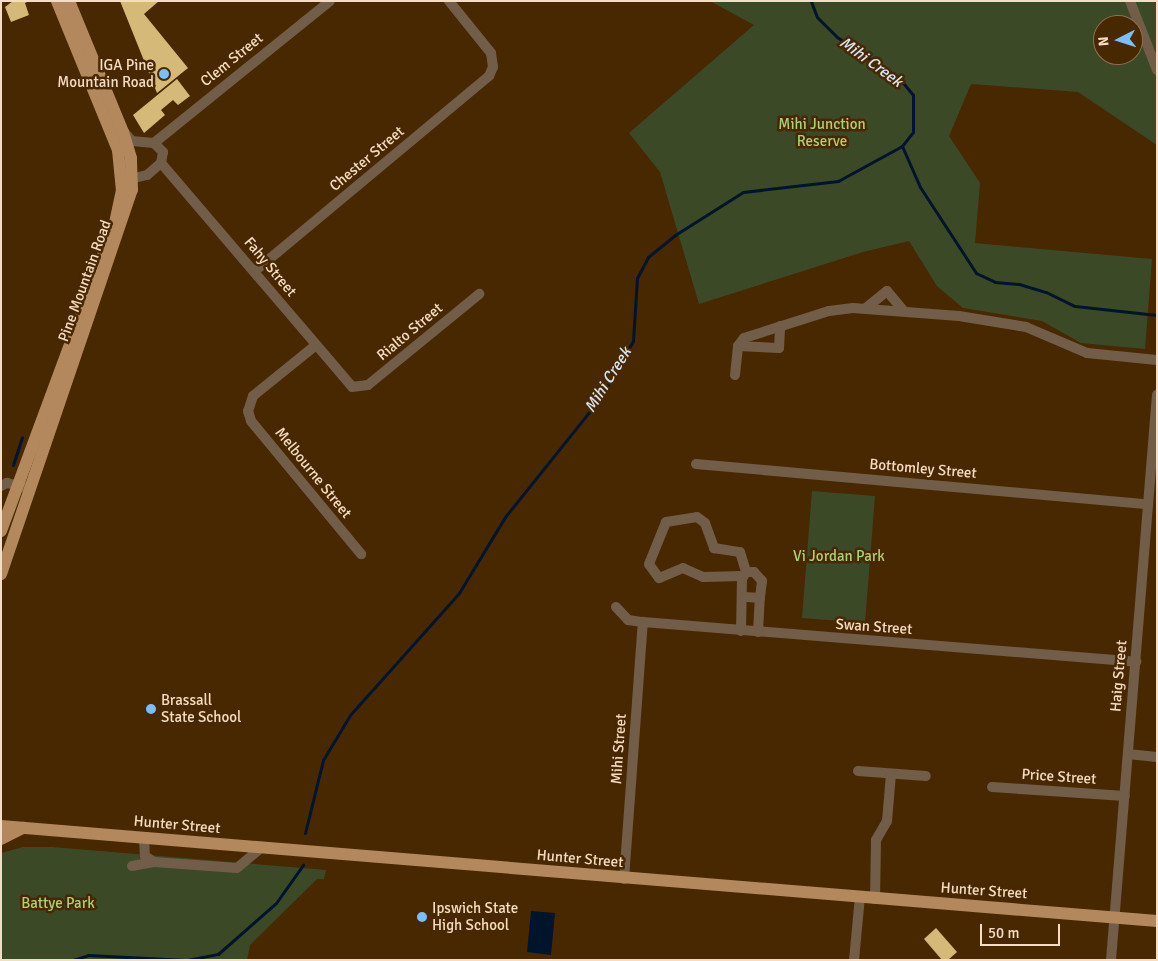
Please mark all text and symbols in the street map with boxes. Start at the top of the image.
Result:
north arrow [1093,15,1143,65]
street label: Clem Street [197,29,267,91]
water label: Mihi Creek [836,33,906,91]
text: N [1095,36,1112,47]
place label: IGA Pine Mountain Road [57,56,154,91]
marker: IGA Pine Mountain Road [158,68,170,80]
park label: Mihi Junction Reserve [778,115,866,150]
street label: Chester Street [326,123,408,195]
street label: Pine Mountain Road [55,218,115,344]
street label: Fahy Street [240,234,300,300]
street label: Rialto Street [374,299,446,365]
water label: Mihi Creek [580,344,636,416]
street label: Melbourne Street [271,424,355,522]
street label: Bottomley Street [869,455,977,483]
park label: Vi Jordan Park [793,548,885,566]
street label: Swan Street [835,615,913,639]
street label: Haig Street [1107,639,1131,713]
place label: Brassall State School [161,691,242,726]
marker: Brassall State School [145,703,157,715]
street label: Mihi Street [608,713,630,785]
street label: Price Street [1021,765,1097,789]
street label: Hunter Street [133,812,221,838]
street label: Hunter Street [536,846,624,872]
street label: Hunter Street [940,879,1028,903]
park label: Battye Park [21,895,95,913]
place label: Ipswich State High School [432,899,518,934]
marker: Ipswich State High School [416,911,428,923]
scale bar [983,914,1063,946]
text: 50 m [988,924,1019,942]

